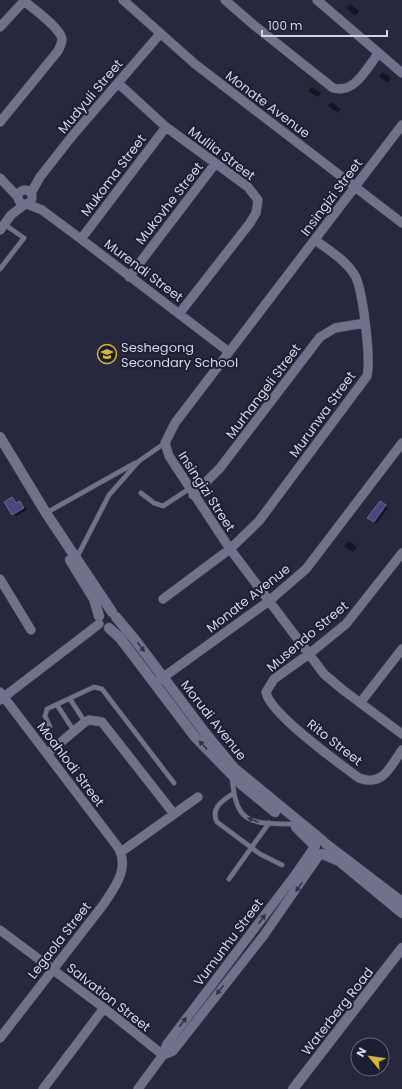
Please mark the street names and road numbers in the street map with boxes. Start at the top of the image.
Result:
street label: Mudyuli Street [54,55,127,138]
street label: Monate Avenue [221,66,314,143]
street label: Mulila Street [184,122,259,185]
street label: Mukoma Street [76,130,151,220]
street label: Insingizi Street [296,154,367,240]
street label: Mukovhe Street [131,158,208,248]
street label: Murendi Street [100,234,187,307]
street label: Murhangeli Street [221,340,306,443]
street label: Murunwa Street [285,367,360,461]
street label: Insingizi Street [173,447,240,535]
street label: Monate Avenue [202,560,294,637]
street label: Musendo Street [262,596,352,676]
street label: Morudi Avenue [176,676,251,764]
street label: Rito Street [303,715,367,770]
street label: Moahlodi Street [32,718,109,811]
street label: Vumunhu Street [189,894,268,990]
street label: Legaola Street [23,898,96,983]
street label: Salvation Street [63,959,155,1036]
street label: Waterberg Road [297,963,378,1059]

